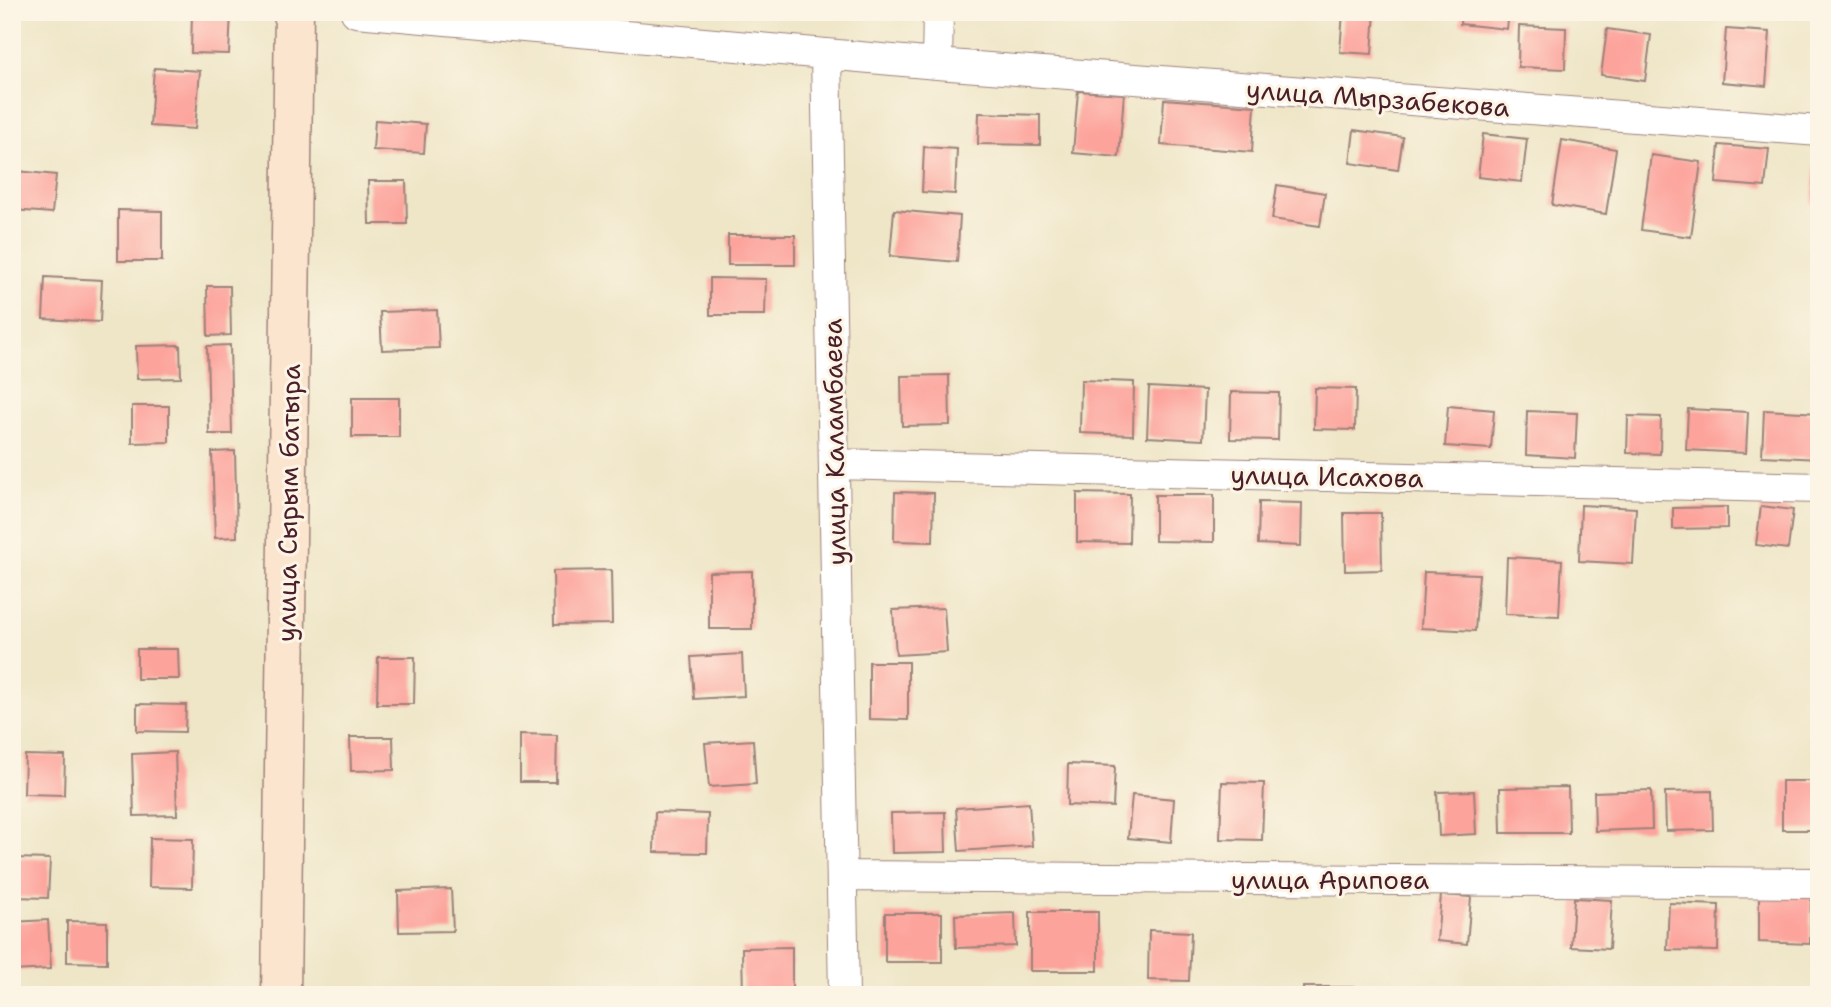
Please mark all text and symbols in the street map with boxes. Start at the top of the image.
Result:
street label: улица Мырзабекова [1245,71,1511,125]
street label: улица Каламбаева [814,318,854,566]
street label: улица Сырым батыра [268,364,308,642]
street label: улица Исахова [1230,457,1424,495]
street label: улица Арипова [1231,862,1429,897]

